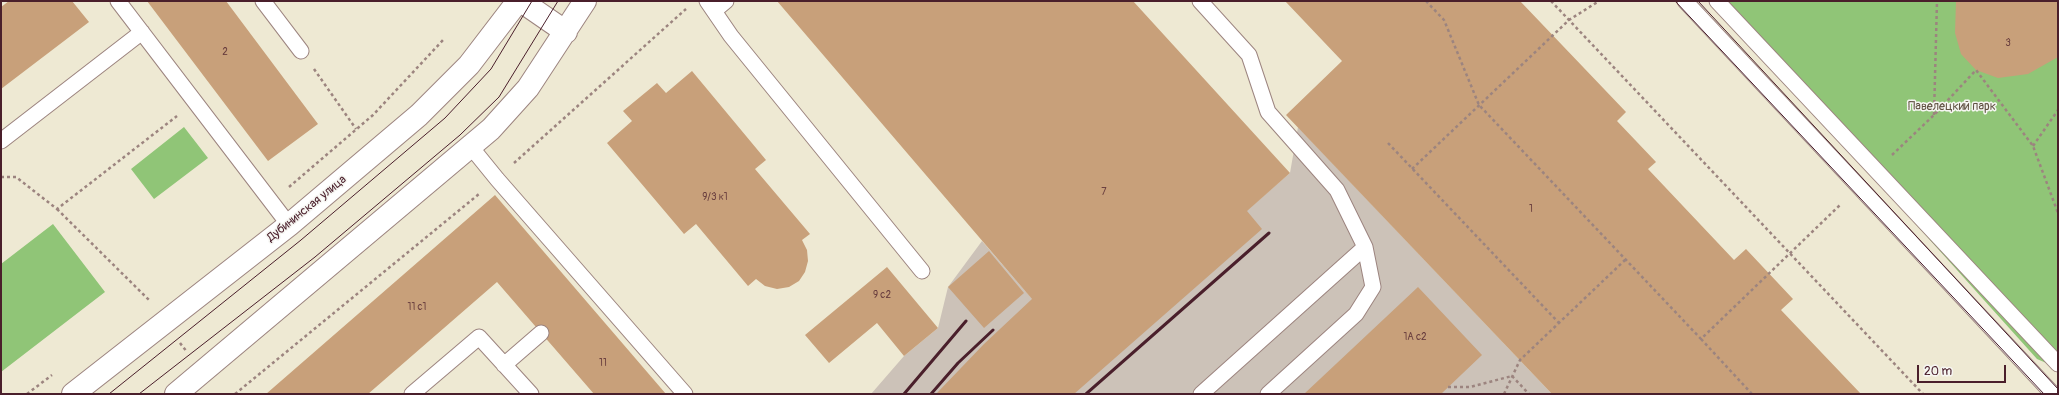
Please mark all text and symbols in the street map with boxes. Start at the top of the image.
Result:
house number: 3 [2005,37,2011,49]
house number: 2 [222,46,228,58]
park label: Павелецкий парк [1908,100,1996,114]
street label: Дубининская улица [264,173,350,245]
house number: 7 [1101,186,1107,198]
house number: 9/3 к1 [702,191,728,203]
house number: 1 [1529,203,1533,215]
house number: 9 c2 [873,289,891,301]
house number: 11 с1 [408,301,426,313]
house number: 1A c2 [1403,331,1427,343]
house number: 11 [599,357,607,369]
scale bar [1919,357,2008,383]
text: 20 m [1924,364,1952,379]

